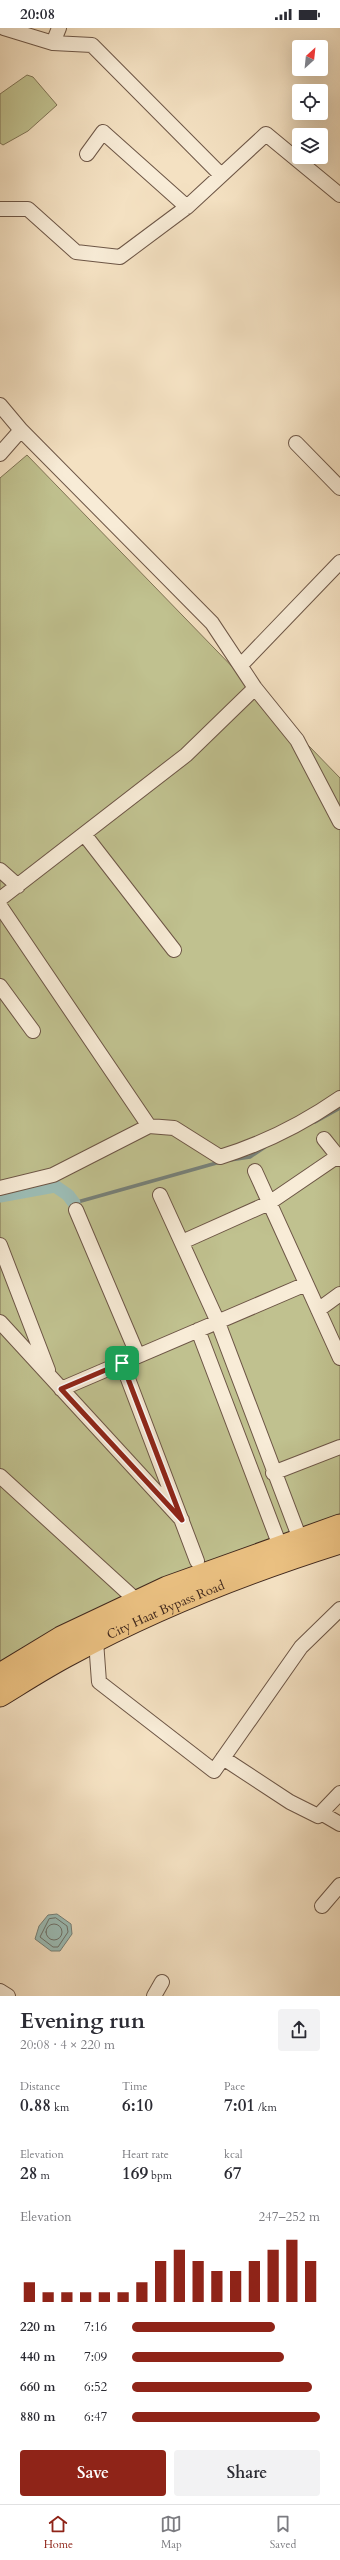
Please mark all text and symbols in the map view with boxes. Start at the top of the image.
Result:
text: 20:08 [20,4,55,24]
north arrow [292,40,328,76]
map controls [292,40,328,164]
button: locate [292,84,328,120]
button: layers [292,128,328,164]
pin [105,1346,139,1380]
icon: arrive [111,1352,133,1374]
street label: City Haat Bypass Road [104,1576,227,1644]
text: Evening run [20,2006,145,2036]
button: share [278,2009,320,2051]
text: 20:08 · 4 × 220 m [20,2036,115,2054]
text: Distance [20,2079,60,2094]
text: Time [122,2079,147,2094]
text: Pace [224,2079,245,2094]
text: 0.88 [20,2094,51,2117]
text: 6:10 [122,2094,153,2117]
text: 7:01 [224,2094,255,2117]
text: km [51,2100,69,2115]
text: /km [255,2100,277,2115]
text: Elevation [20,2147,64,2162]
text: Heart rate [122,2147,169,2162]
text: kcal [224,2147,242,2162]
text: 28 [20,2162,37,2185]
text: 169 [122,2162,148,2185]
text: 67 [224,2162,241,2185]
text: m [37,2168,50,2183]
text: bpm [148,2168,172,2183]
text: Elevation [20,2208,72,2226]
text: 247–252 m [258,2208,320,2226]
text: 220 m [20,2318,55,2336]
text: 7:16 [84,2318,107,2336]
text: 440 m [20,2348,55,2366]
text: 7:09 [84,2348,107,2366]
text: 660 m [20,2378,55,2396]
text: 6:52 [84,2378,107,2396]
text: 880 m [20,2408,55,2426]
text: 6:47 [84,2408,107,2426]
button: Save [20,2450,166,2496]
button: Share [174,2450,320,2496]
tab: Home [44,2513,73,2552]
tab: Map [160,2513,182,2552]
tab: Saved [270,2513,296,2552]

